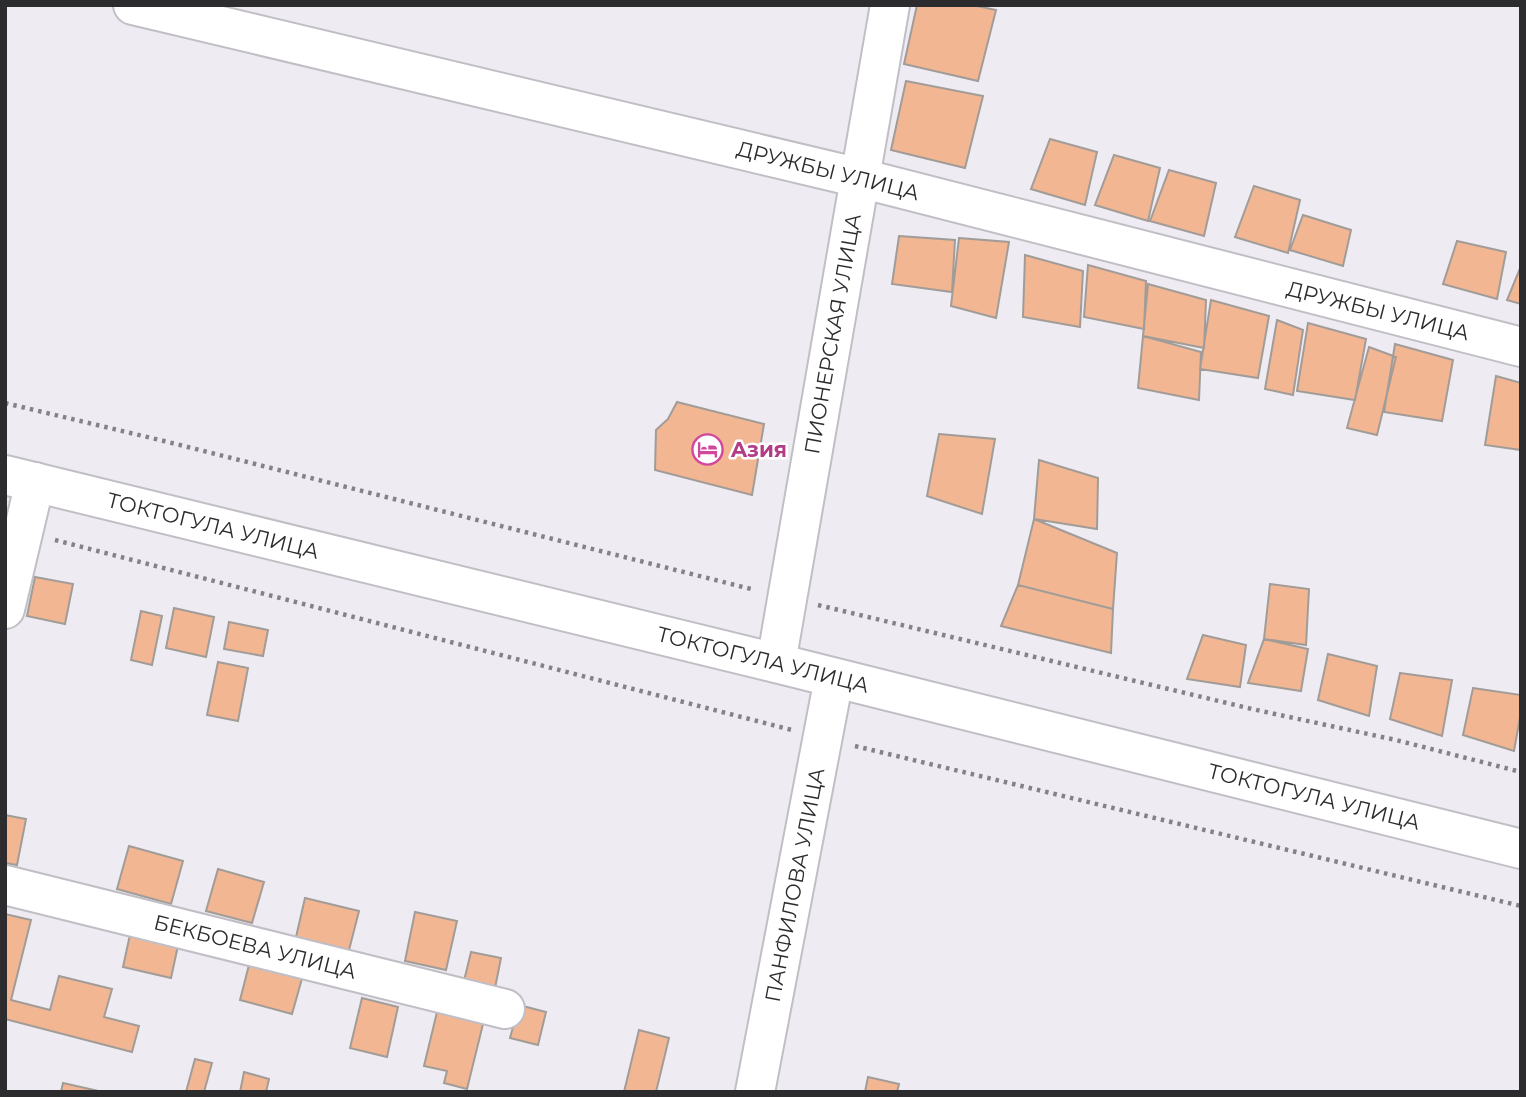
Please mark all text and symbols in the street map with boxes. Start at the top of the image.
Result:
street label: ДРУЖБЫ УЛИЦА [734,136,922,205]
street label: ПИОНЕРСКАЯ УЛИЦА [799,211,866,456]
street label: ДРУЖБЫ УЛИЦА [1284,276,1472,345]
hotel icon: Aзия [691,433,725,467]
place label: Aзия [730,437,787,462]
street label: ТОКТОГУЛА УЛИЦА [105,487,322,564]
street label: ТОКТОГУЛА УЛИЦА [655,621,872,698]
street label: ТОКТОГУЛА УЛИЦА [1206,758,1423,835]
street label: ПАНФИЛОВА УЛИЦА [760,765,830,1004]
street label: БЕКБОЕВА УЛИЦА [151,909,359,984]

